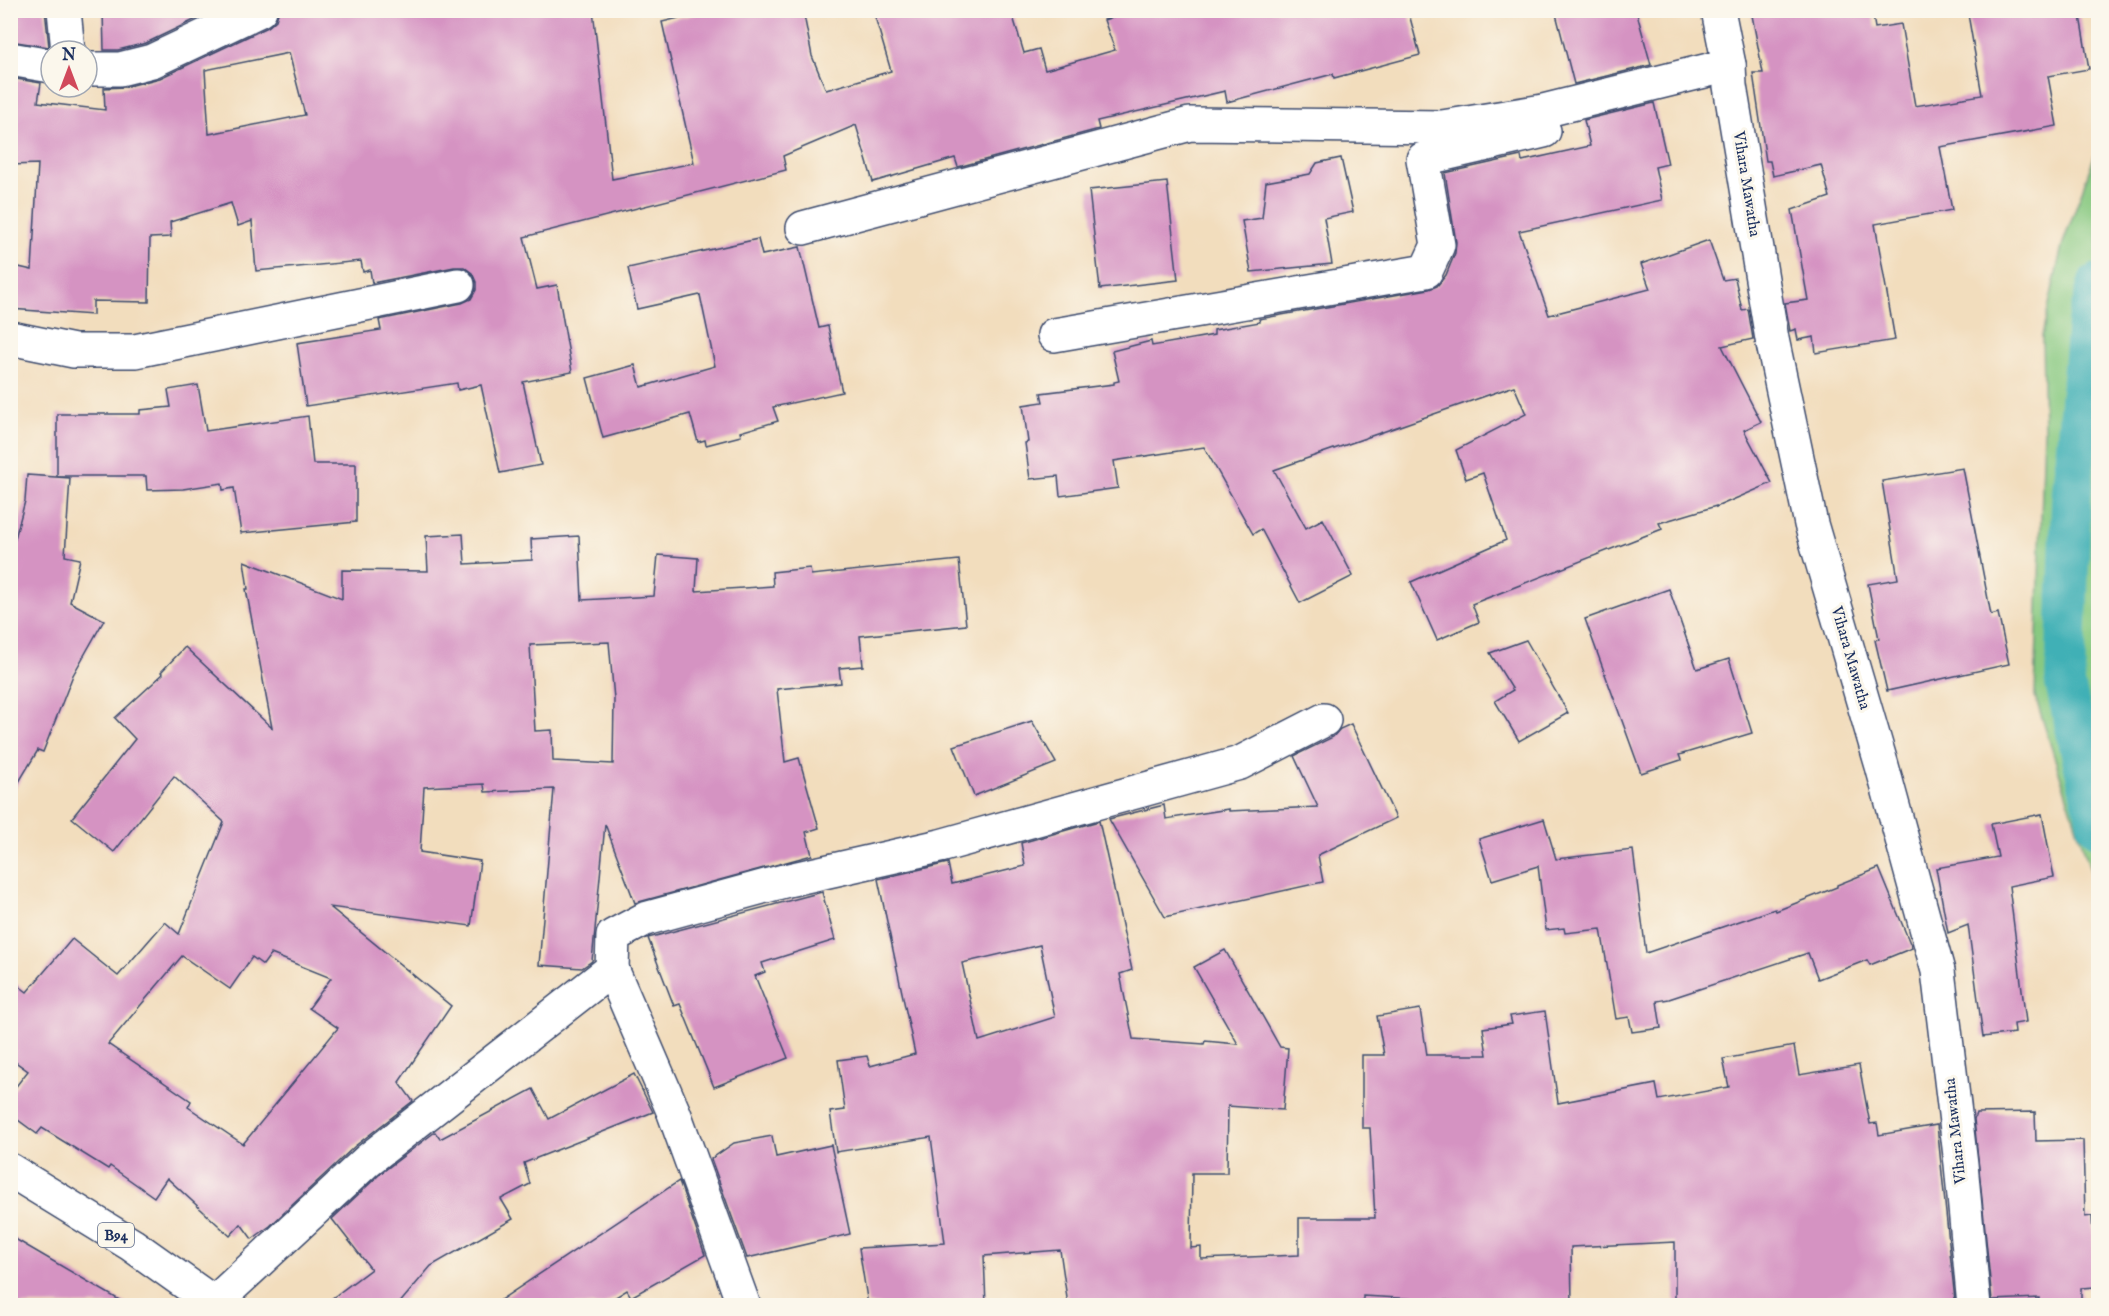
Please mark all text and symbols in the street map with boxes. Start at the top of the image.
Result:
north arrow [39,39,99,99]
text: N [61,46,76,66]
street label: Vihara Mawatha [1728,129,1764,238]
street label: Vihara Mawatha [1825,603,1874,712]
street label: Vihara Mawatha [1940,1077,1972,1186]
road number: B94 [98,1223,134,1247]

